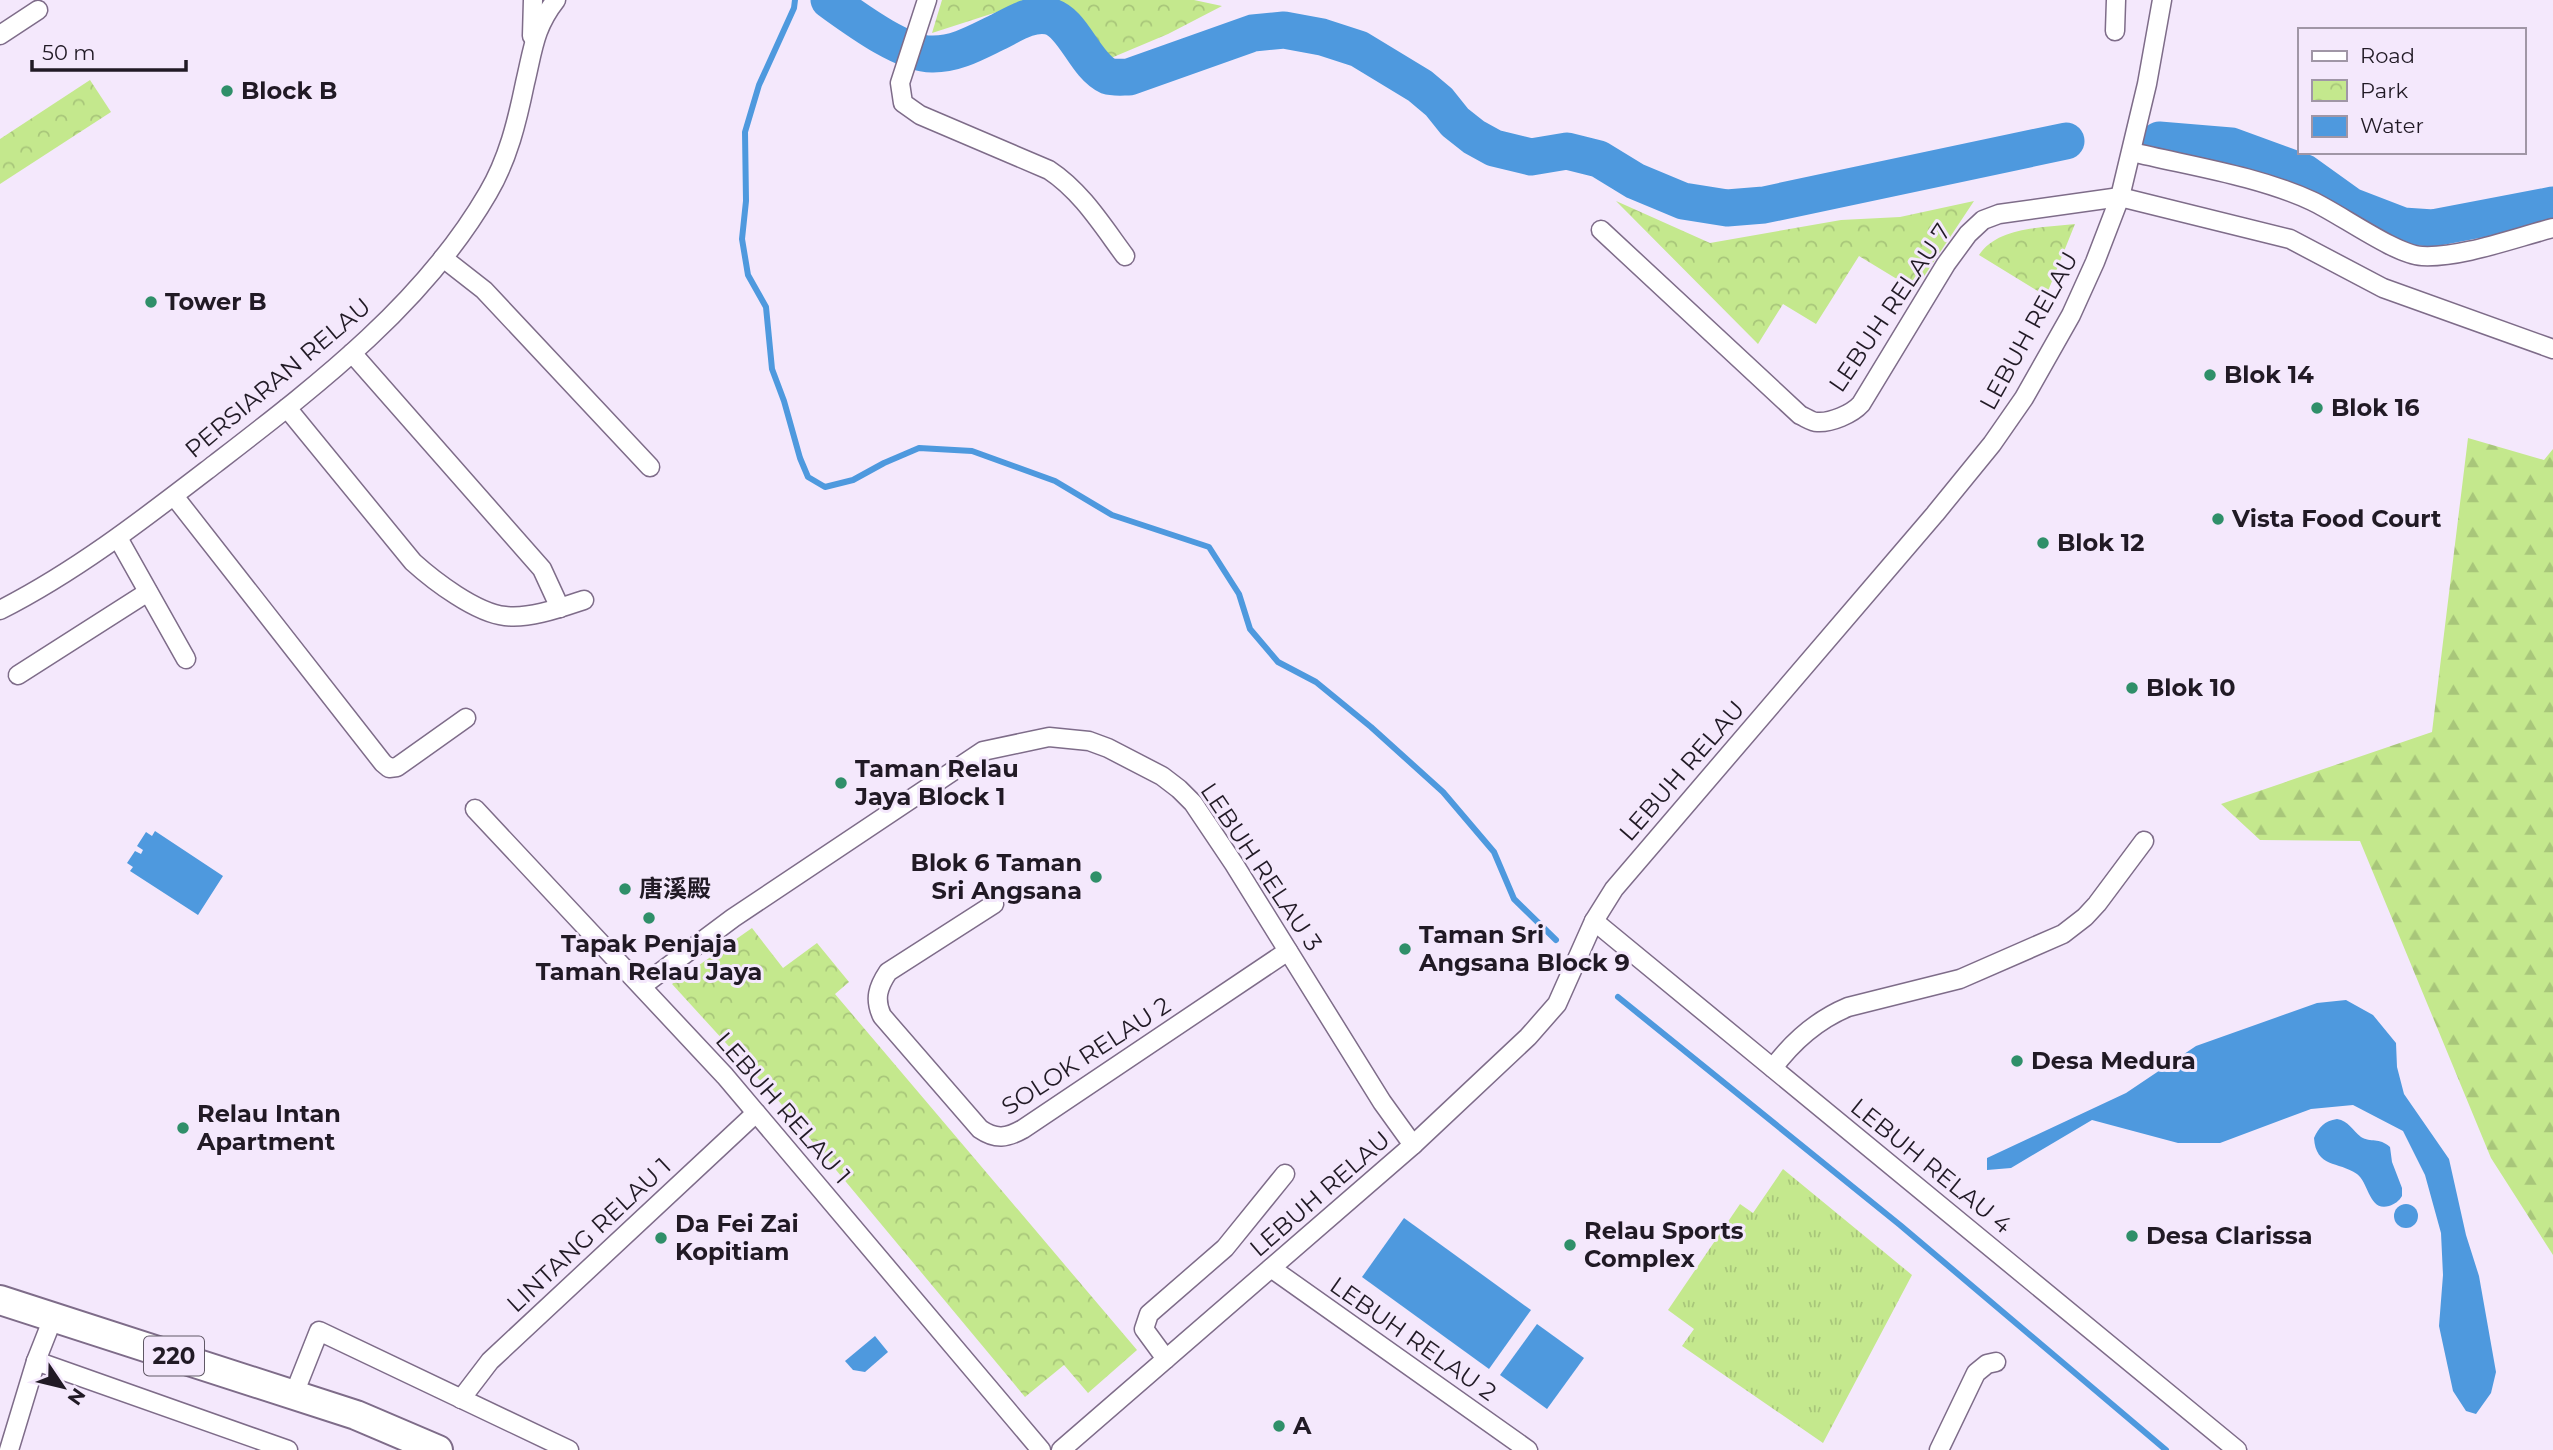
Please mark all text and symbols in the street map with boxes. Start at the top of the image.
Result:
scale bar [32,28,186,72]
legend [2298,28,2525,154]
text: 50 m [42,40,96,65]
text: Road [2360,43,2415,68]
place label: Block B [241,76,337,105]
text: Park [2360,78,2408,103]
marker: Block B [219,83,235,99]
text: Water [2360,113,2424,138]
street label: LEBUH RELAU 7 [1823,218,1957,397]
street label: LEBUH RELAU [1973,247,2084,415]
place label: Tower B [165,287,267,316]
street label: PERSIARAN RELAU [179,291,376,464]
marker: Tower B [143,294,159,310]
place label: Blok 14 [2224,360,2314,389]
marker: Blok 14 [2202,367,2218,383]
place label: Blok 16 [2331,393,2420,422]
marker: Blok 16 [2309,400,2325,416]
place label: Vista Food Court [2231,504,2442,533]
marker: Vista Food Court [2210,511,2226,527]
place label: Blok 12 [2057,528,2144,557]
marker: Blok 12 [2035,535,2051,551]
place label: Blok 10 [2146,673,2236,702]
marker: Blok 10 [2124,680,2140,696]
street label: LEBUH RELAU [1613,695,1750,847]
place label: Taman Relau Jaya Block 1 [854,754,1019,811]
marker: Taman Relau Jaya Block 1 [833,775,849,791]
street label: LEBUH RELAU 3 [1195,777,1328,956]
place label: Blok 6 Taman Sri Angsana [911,848,1082,905]
marker: Blok 6 Taman Sri Angsana [1088,869,1104,885]
place label: 唐溪殿 [639,874,711,903]
marker: 唐溪殿 [617,881,633,897]
marker: Tapak Penjaja Taman Relau Jaya [641,910,657,926]
place label: Taman Sri Angsana Block 9 [1418,920,1630,977]
place label: Tapak Penjaja Taman Relau Jaya [536,929,762,986]
marker: Taman Sri Angsana Block 9 [1397,941,1413,957]
street label: SOLOK RELAU 2 [996,990,1176,1121]
street label: LEBUH RELAU 1 [710,1026,857,1189]
place label: Desa Medura [2031,1046,2196,1075]
marker: Desa Medura [2009,1053,2025,1069]
street label: LEBUH RELAU 4 [1845,1092,2018,1239]
place label: Relau Intan Apartment [196,1099,341,1156]
marker: Relau Intan Apartment [175,1120,191,1136]
street label: LEBUH RELAU [1244,1125,1396,1262]
street label: LINTANG RELAU 1 [501,1151,677,1318]
place label: Da Fei Zai Kopitiam [675,1209,799,1266]
place label: Relau Sports Complex [1584,1216,1744,1273]
place label: Desa Clarissa [2146,1221,2313,1250]
marker: Desa Clarissa [2124,1228,2140,1244]
marker: Da Fei Zai Kopitiam [653,1230,669,1246]
marker: Relau Sports Complex [1562,1237,1578,1253]
street label: LEBUH RELAU 2 [1325,1270,1502,1407]
road number: 220 [144,1336,204,1376]
north arrow [28,1352,98,1422]
text: N [63,1384,90,1409]
place label: A [1292,1411,1312,1440]
marker: A [1271,1418,1287,1434]

